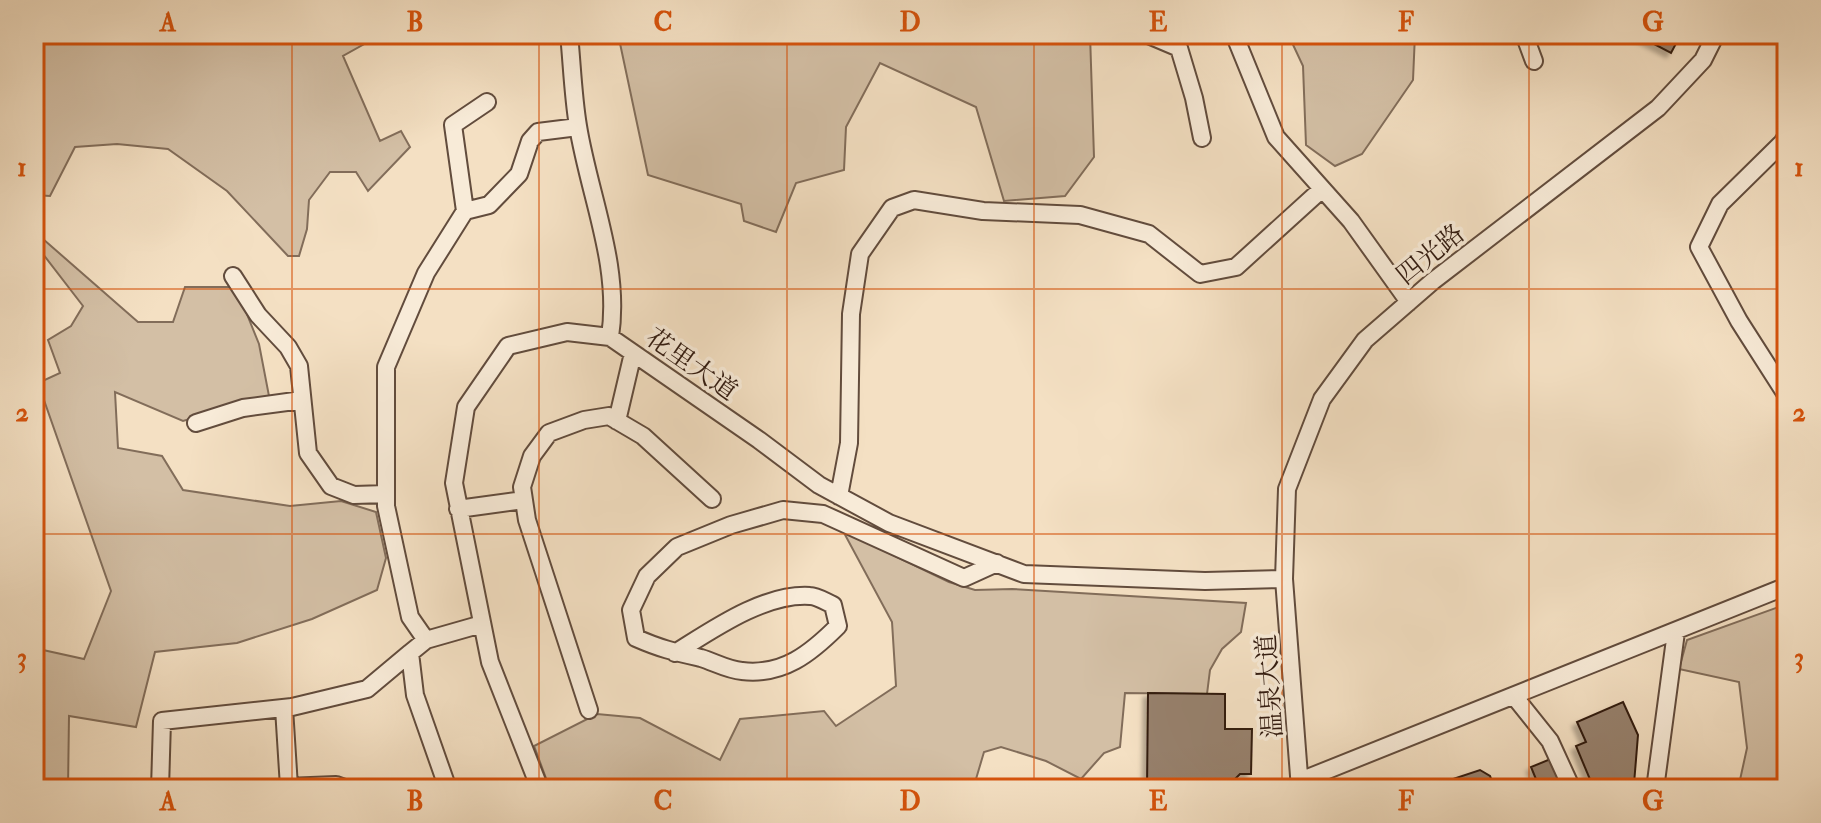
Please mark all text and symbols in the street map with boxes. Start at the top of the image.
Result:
text: A [159,7,177,39]
text: B [406,7,424,39]
text: C [653,7,673,39]
text: D [899,7,921,39]
text: E [1149,7,1168,39]
text: F [1398,7,1415,39]
text: G [1642,7,1664,39]
text: 1 [17,152,27,184]
text: 1 [1794,152,1804,184]
street label: 四光路 [1390,218,1471,292]
street label: 花里大道 [640,322,743,408]
text: 2 [15,397,29,429]
text: 2 [1792,397,1806,429]
street label: 温泉大道 [1250,633,1290,739]
text: 3 [17,642,27,674]
text: 3 [1794,642,1804,674]
text: A [159,786,177,818]
text: B [406,786,424,818]
text: C [653,786,673,818]
text: D [899,786,921,818]
text: E [1149,786,1168,818]
text: F [1398,786,1415,818]
text: G [1642,786,1664,818]

